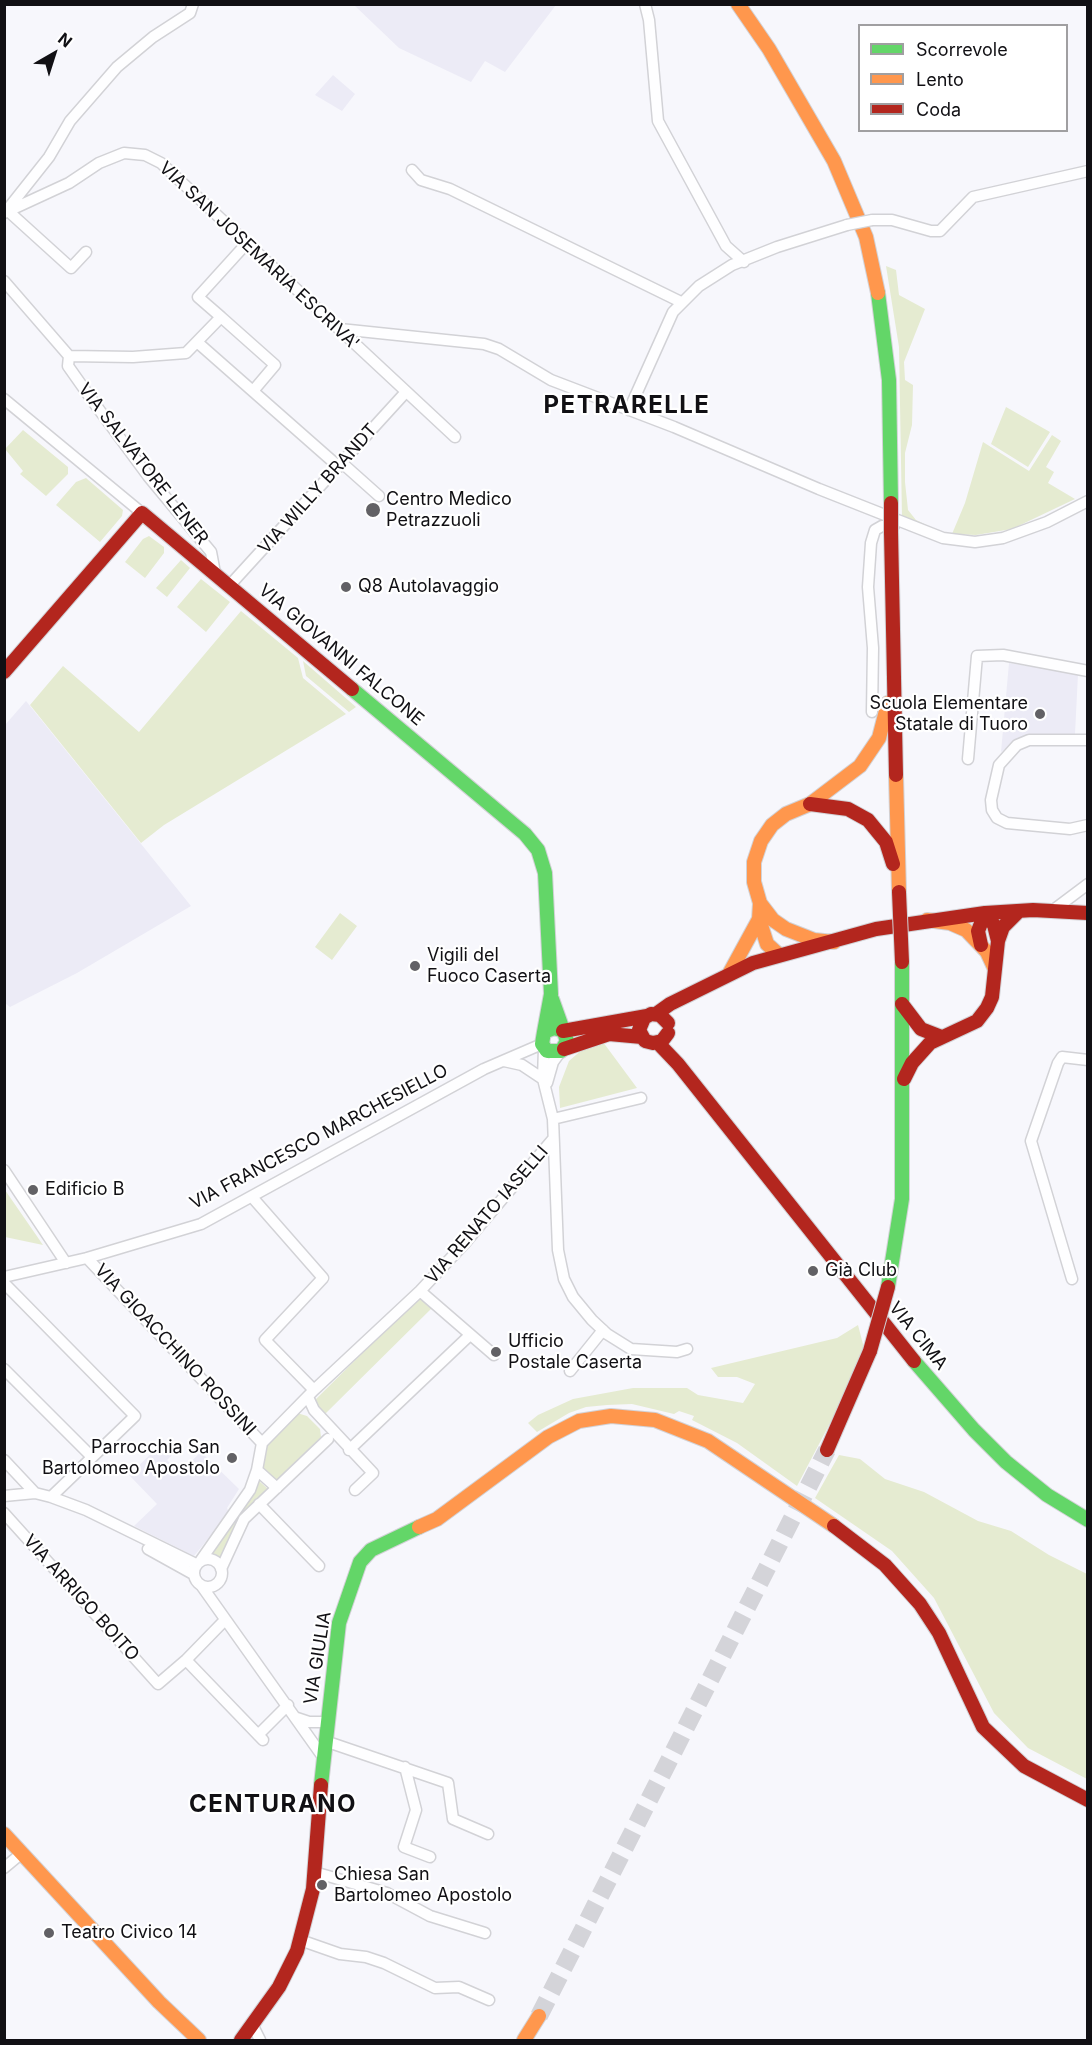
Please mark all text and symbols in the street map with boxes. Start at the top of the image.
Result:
north arrow [24,24,84,84]
legend [858,24,1068,132]
text: N [54,28,76,52]
text: Scorrevole [916,39,1008,60]
text: Lento [916,69,964,90]
text: Coda [916,99,961,120]
street label: VIA SAN JOSEMARIA ESCRIVA' [154,157,364,355]
street label: VIA SALVATORE LENER [73,379,213,549]
district label: PETRARELLE [544,392,710,420]
street label: VIA WILLY BRANDT [254,419,382,559]
place label: Centro Medico Petrazzuoli [386,489,512,532]
marker: Centro Medico Petrazzuoli [364,501,382,519]
place label: Q8 Autolavaggio [358,576,499,598]
street label: VIA GIOVANNI FALCONE [254,580,428,730]
marker: Q8 Autolavaggio [339,580,353,594]
place label: Scuola Elementare Statale di Tuoro [870,693,1028,736]
marker: Scuola Elementare Statale di Tuoro [1033,707,1047,721]
place label: Vigili del Fuoco Caserta [427,945,551,988]
marker: Vigili del Fuoco Caserta [408,959,422,973]
street label: VIA FRANCESCO MARCHESIELLO [186,1060,452,1214]
street label: VIA RENATO IASELLI [421,1141,553,1289]
place label: Edificio B [45,1179,124,1201]
marker: Edificio B [26,1183,40,1197]
street label: VIA GIOACCHINO ROSSINI [90,1260,260,1440]
place label: Già Club [825,1260,897,1282]
marker: Già Club [806,1264,820,1278]
street label: VIA CIMA [884,1298,952,1374]
place label: Ufficio Postale Caserta [508,1331,642,1374]
marker: Ufficio Postale Caserta [489,1345,503,1359]
place label: Parrocchia San Bartolomeo Apostolo [42,1437,220,1480]
marker: Parrocchia San Bartolomeo Apostolo [225,1451,239,1465]
street label: VIA ARRIGO BOITO [19,1530,143,1666]
street label: VIA GIULIA [300,1610,336,1706]
district label: CENTURANO [189,1791,357,1819]
place label: Chiesa San Bartolomeo Apostolo [334,1864,512,1906]
marker: Chiesa San Bartolomeo Apostolo [315,1878,329,1892]
place label: Teatro Civico 14 [61,1922,197,1944]
marker: Teatro Civico 14 [42,1926,56,1940]

